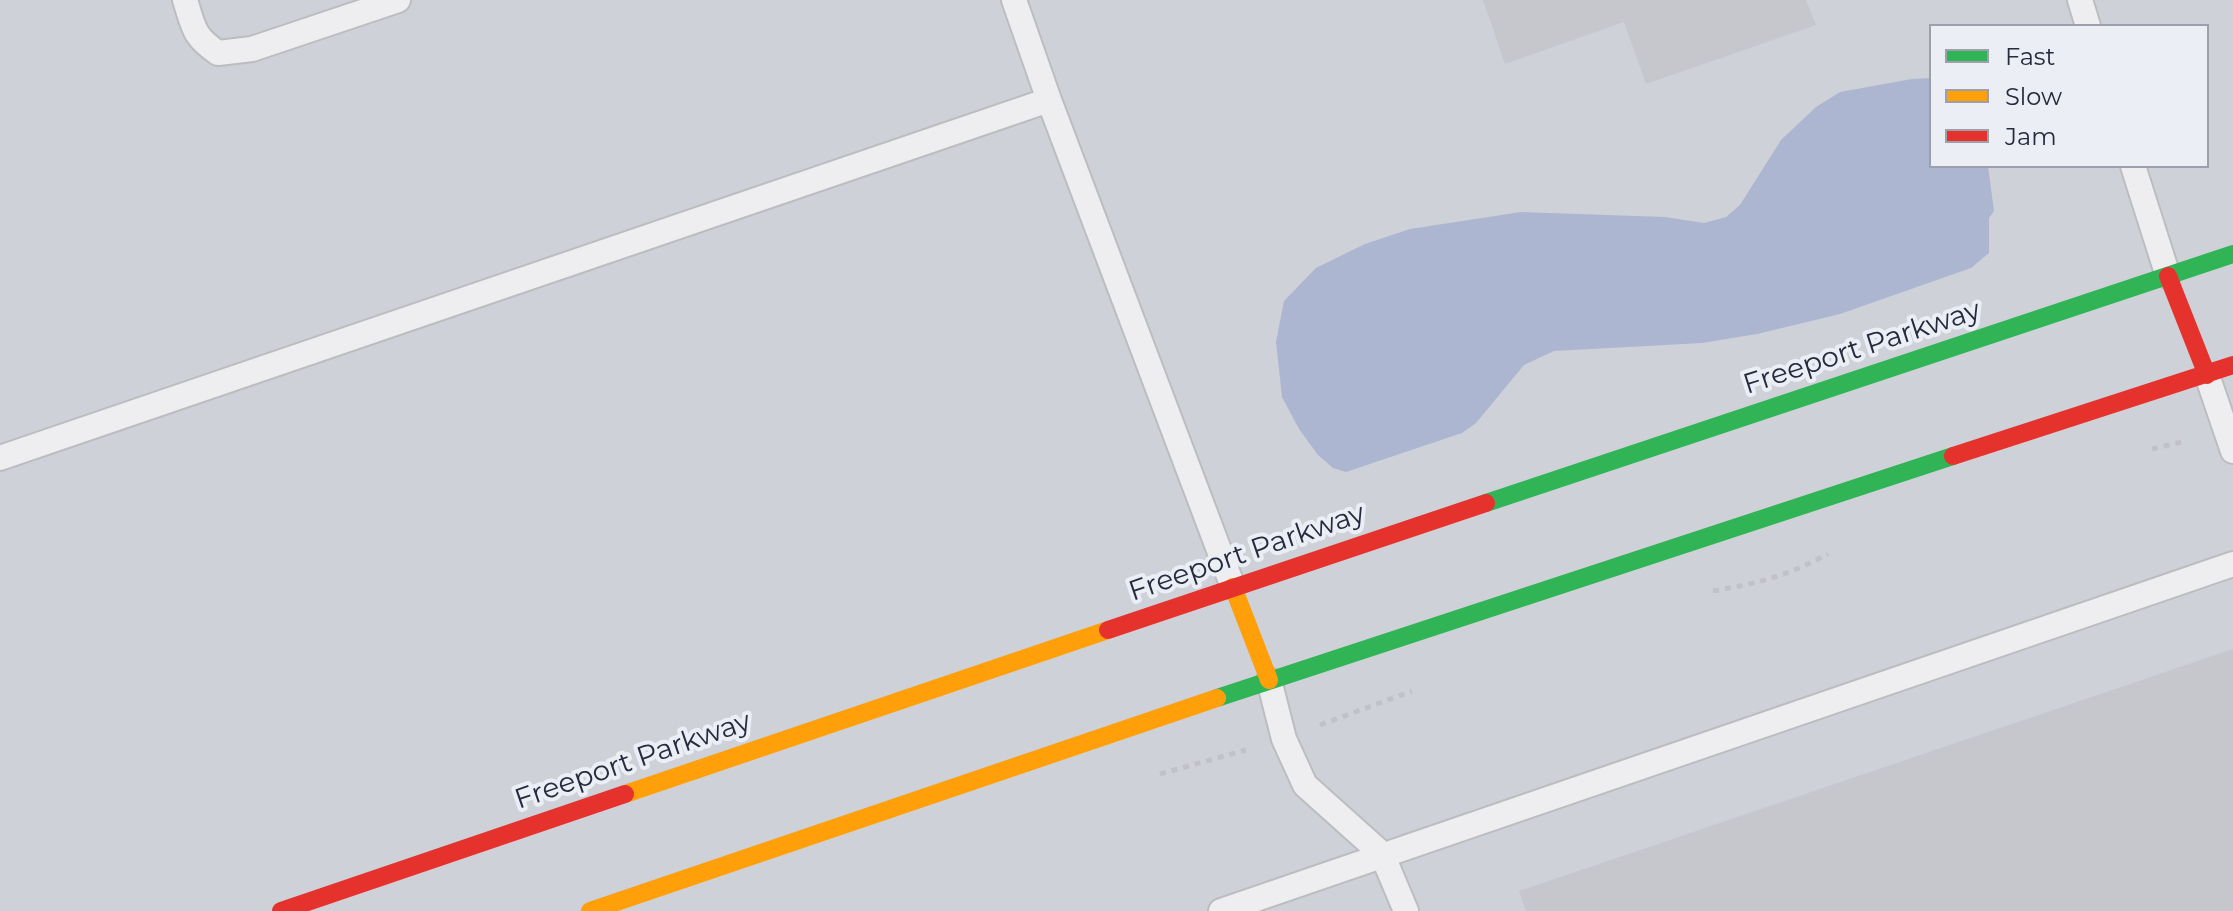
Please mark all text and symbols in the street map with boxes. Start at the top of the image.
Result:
legend [1929,24,2209,168]
text: Fast [2005,42,2055,71]
text: Slow [2005,82,2062,111]
text: Jam [2005,122,2057,151]
street label: Freeport Parkway [1739,294,1985,402]
street label: Freeport Parkway [1125,497,1369,609]
street label: Freeport Parkway [511,705,755,817]

